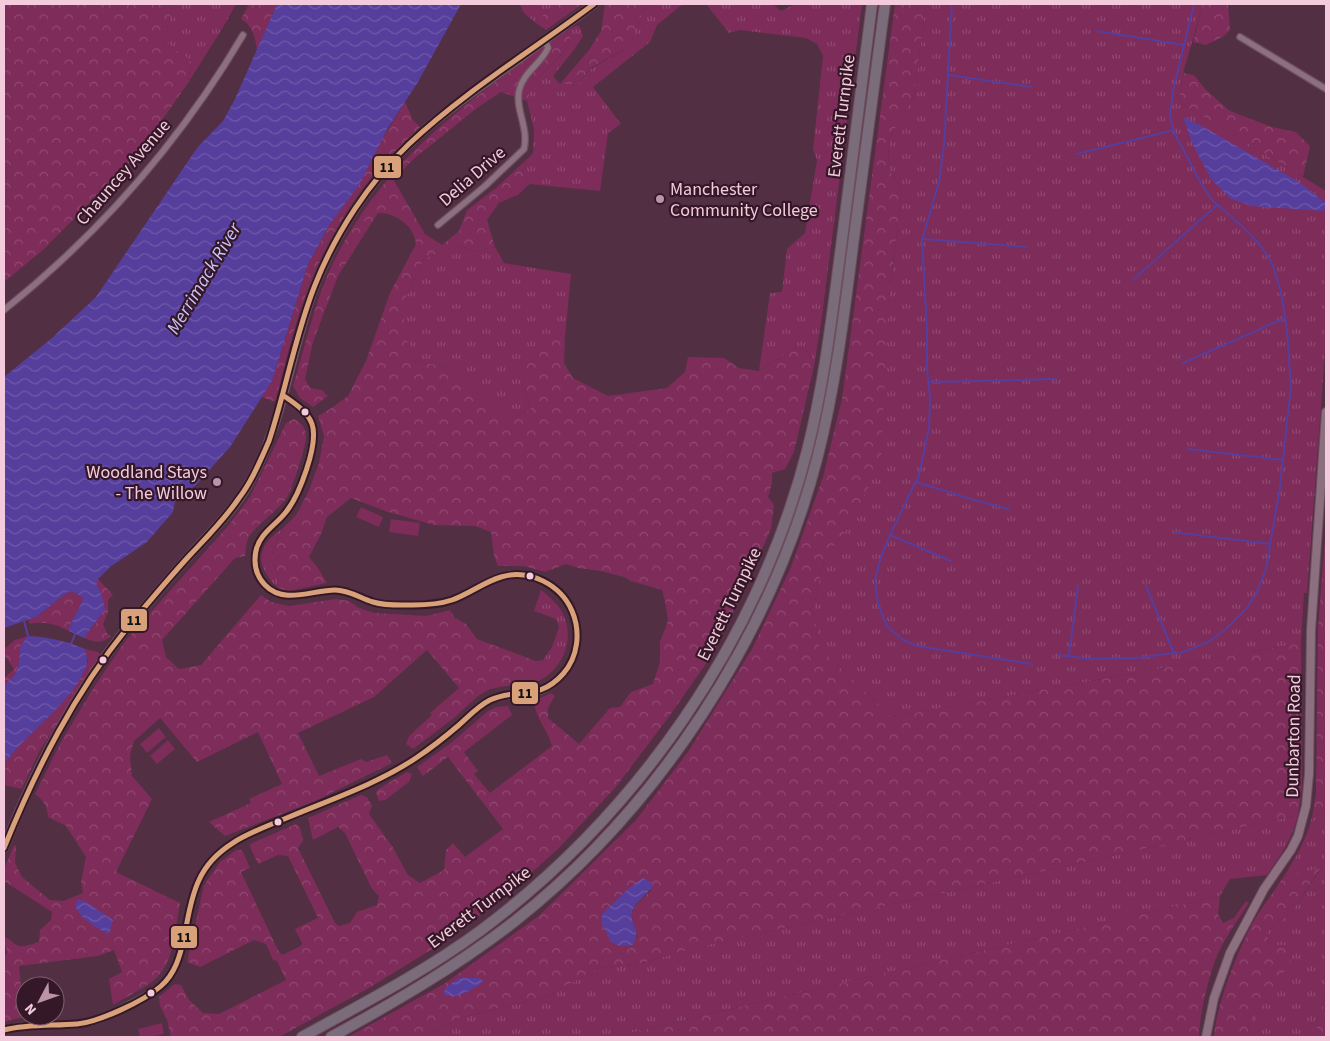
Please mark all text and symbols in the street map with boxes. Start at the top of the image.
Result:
street label: Everett Turnpike [822,53,861,179]
street label: Chauncey Avenue [70,114,177,231]
street label: Delia Drive [434,140,511,212]
line badge: 11 [373,155,402,179]
text: 11 [380,158,394,178]
place label: Manchester Community College [670,177,818,223]
marker: Manchester Community College [654,193,666,205]
water label: Merrimack River [160,217,249,340]
unlabelled marker [300,407,310,417]
place label: Woodland Stays - The Willow [86,460,207,506]
marker: Woodland Stays - The Willow [211,476,223,488]
street label: Everett Turnpike [691,543,768,665]
unlabelled marker [525,571,535,581]
line badge: 11 [120,608,148,632]
text: 11 [127,611,141,631]
unlabelled marker [98,655,108,665]
street label: Dunbarton Road [1280,674,1307,798]
line badge: 11 [511,681,539,705]
text: 11 [518,684,532,704]
unlabelled marker [273,817,283,827]
street label: Everett Turnpike [422,860,536,955]
line badge: 11 [170,925,198,949]
text: 11 [177,928,191,948]
north arrow [15,976,65,1026]
unlabelled marker [146,988,156,998]
text: N [20,999,42,1019]

